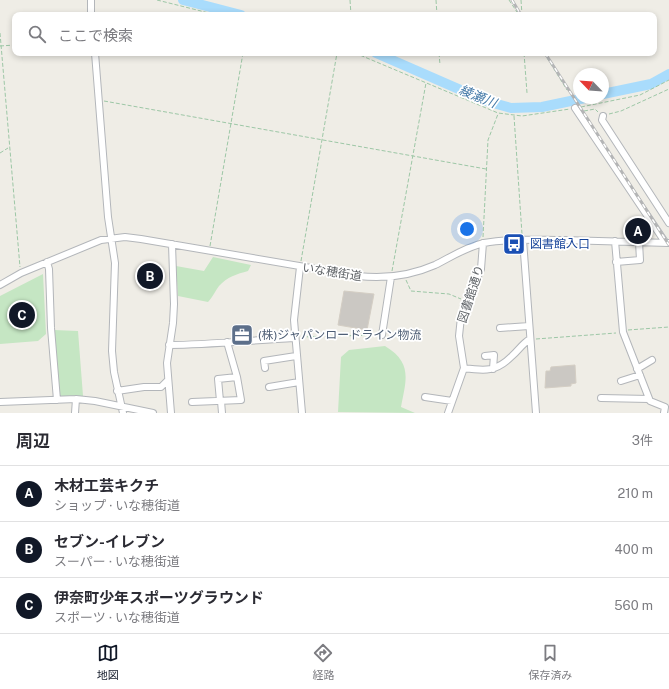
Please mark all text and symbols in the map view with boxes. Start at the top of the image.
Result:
search box [12,12,657,56]
icon: search [26,23,48,45]
text: ここで検索 [58,27,133,44]
north arrow [573,68,609,104]
water label: 綾瀬川 [457,82,501,111]
pin: A [625,216,651,246]
your location [457,219,477,239]
bus stop icon: 図書館入口 [501,231,527,257]
place label: 図書館入口 [530,237,590,251]
street label: いな穂街道 [301,260,363,284]
pin: B [137,261,163,291]
street label: 図書館通り [455,263,487,325]
pin: C [9,300,35,330]
office icon: (株)ジャパンロードライン物流 [229,322,255,348]
place label: (株)ジャパンロードライン物流 [258,328,421,342]
text: 周辺 [16,431,50,451]
text: 3件 [632,433,653,448]
text: 木材工芸キクチ [54,477,159,494]
text: A [24,486,34,501]
text: 210 m [618,486,653,501]
text: ショップ · いな穂街道 [54,498,180,513]
text: セブン-イレブン [54,533,165,550]
text: B [25,542,33,557]
text: 400 m [615,542,653,557]
text: スーパー · いな穂街道 [54,554,180,569]
text: 伊奈町少年スポーツグラウンド [54,589,264,606]
text: C [24,598,34,613]
text: 560 m [614,598,653,613]
text: スポーツ · いな穂街道 [54,610,180,625]
tab: 地図 [97,642,119,682]
tab: 経路 [312,642,334,682]
tab: 保存済み [528,642,572,682]

